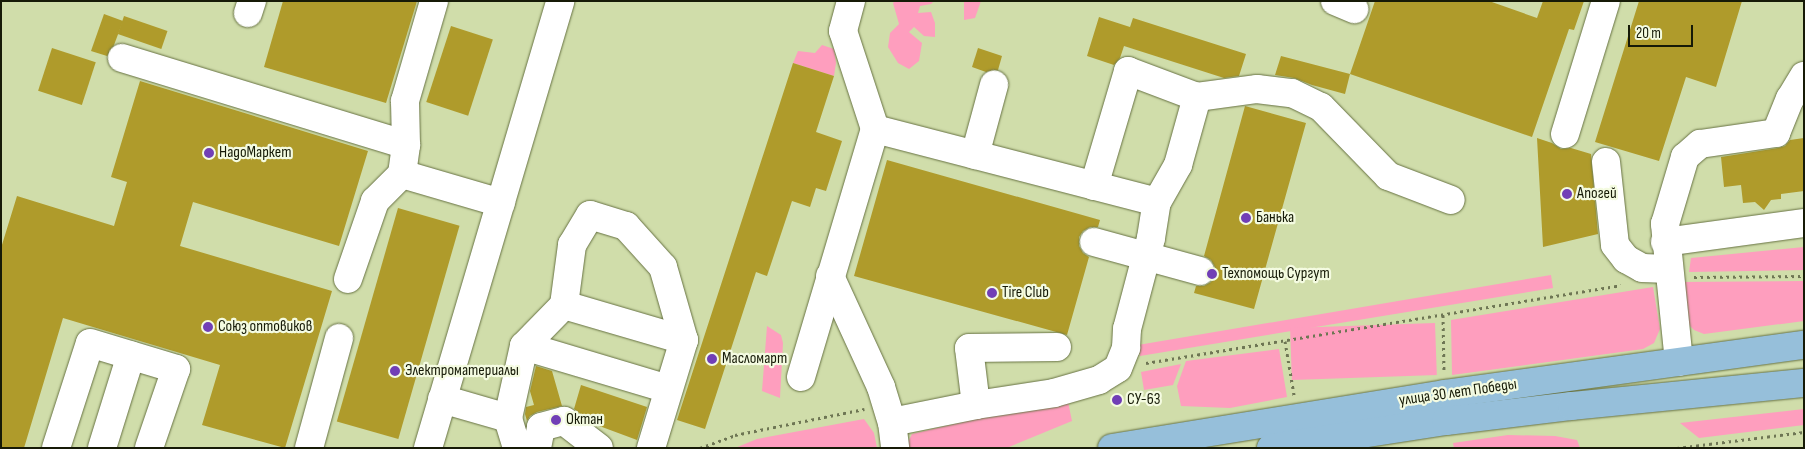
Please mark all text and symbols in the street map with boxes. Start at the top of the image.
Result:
scale bar [1630,15,1695,47]
text: 20 m [1636,24,1661,43]
place label: НадоМаркет [219,143,291,163]
marker: НадоМаркет [203,147,215,159]
place label: Апогей [1577,184,1617,204]
marker: Апогей [1561,188,1573,200]
place label: Банька [1256,208,1294,228]
marker: Банька [1240,212,1252,224]
place label: Техпомощь Сургут [1222,264,1330,284]
marker: Техпомощь Сургут [1206,268,1218,280]
place label: Tire Club [1002,283,1049,303]
marker: Tire Club [986,287,998,299]
place label: Союз оптовиков [218,317,312,337]
marker: Союз оптовиков [202,321,214,333]
place label: Масломарт [722,349,787,369]
marker: Масломарт [706,353,718,365]
place label: Электроматериалы [405,361,519,381]
marker: Электроматериалы [389,365,401,377]
street label: улица 30 лет Победы [1398,375,1518,411]
place label: СУ-63 [1127,390,1160,410]
marker: СУ-63 [1111,394,1123,406]
place label: Октан [566,410,603,430]
marker: Октан [550,414,562,426]

